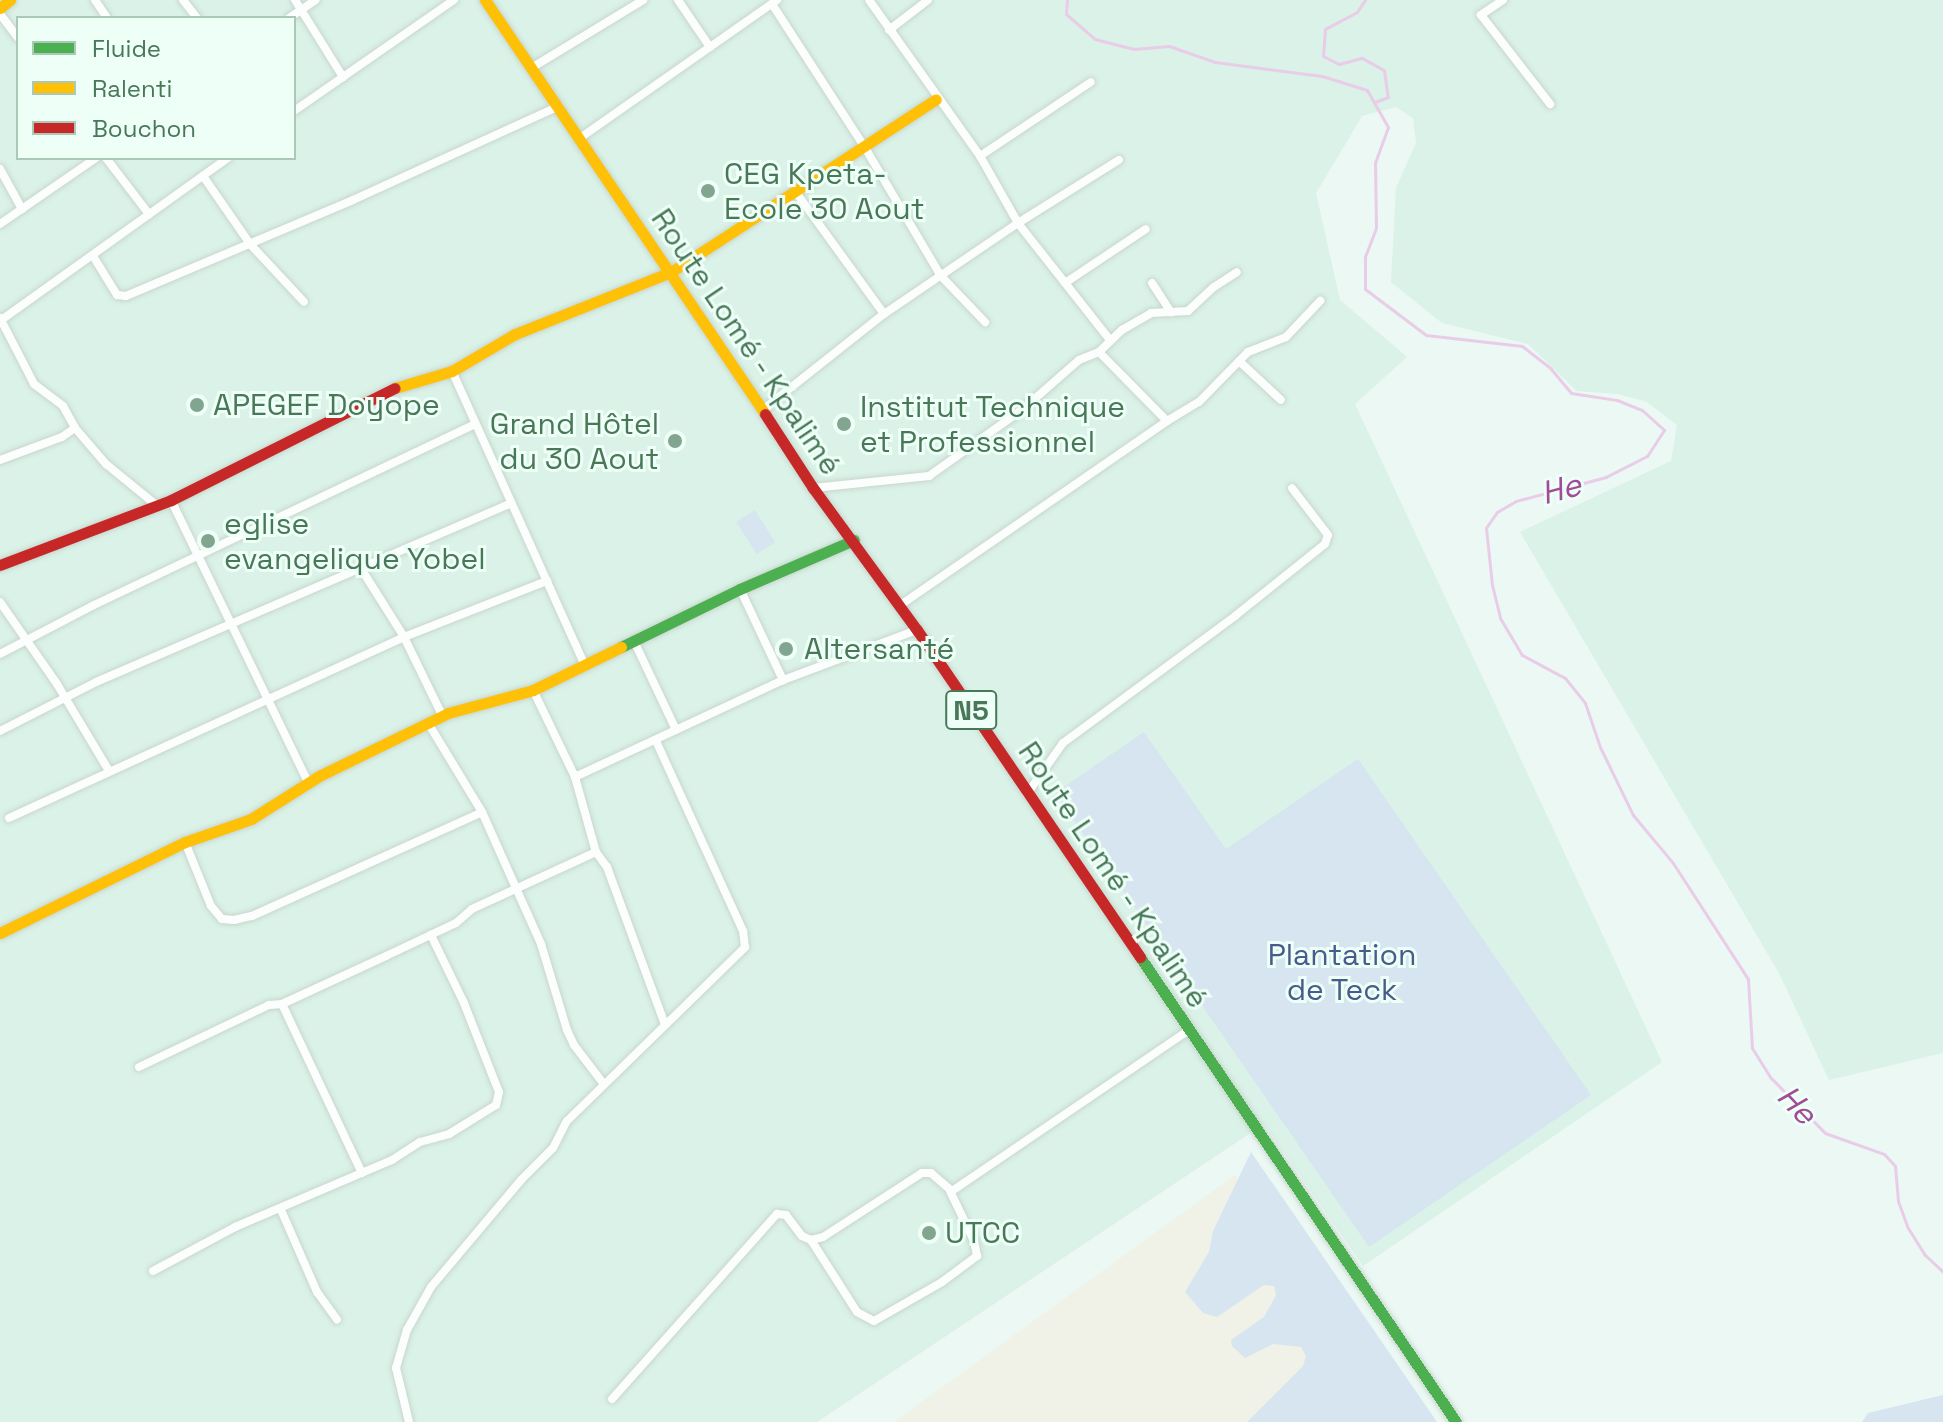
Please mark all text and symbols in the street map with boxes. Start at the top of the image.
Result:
legend [16,16,296,160]
text: Fluide [92,33,161,64]
text: Ralenti [92,73,172,104]
text: Bouchon [92,113,196,144]
place label: CEG Kpeta- Ecole 30 Aout [724,156,925,226]
marker: CEG Kpeta- Ecole 30 Aout [699,182,717,200]
street label: Route Lomé - Kpalimé [643,201,849,483]
place label: APEGEF Doyope [213,387,440,423]
place label: Institut Technique et Professionnel [860,389,1126,460]
marker: APEGEF Doyope [188,396,206,414]
place label: Grand Hôtel du 30 Aout [490,406,659,476]
marker: Institut Technique et Professionnel [835,415,853,433]
marker: Grand Hôtel du 30 Aout [666,432,684,450]
water label: He [1537,465,1585,513]
place label: eglise evangelique Yobel [224,506,486,576]
marker: eglise evangelique Yobel [199,532,217,550]
place label: Altersanté [804,631,954,667]
marker: Altersanté [775,638,797,660]
road number: N5 [945,686,997,734]
street label: Route Lomé - Kpalimé [1010,734,1216,1016]
park label: Plantation de Teck [1268,937,1416,1008]
water label: He [1769,1077,1825,1133]
place label: UTCC [945,1215,1020,1251]
marker: UTCC [920,1224,938,1242]

